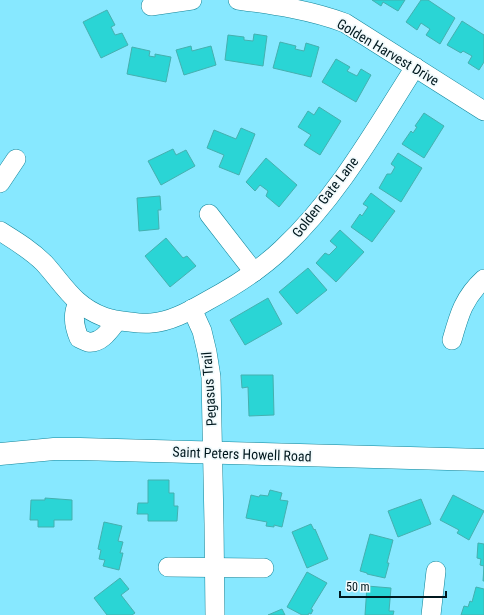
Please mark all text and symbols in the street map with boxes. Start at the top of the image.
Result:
street label: Golden Harvest Drive [334,15,442,89]
street label: Golden Gate Lane [289,153,362,240]
street label: Pegasus Trail [198,351,220,427]
street label: Saint Peters Howell Road [172,444,312,464]
scale bar [340,573,446,599]
text: 50 m [346,580,370,594]

